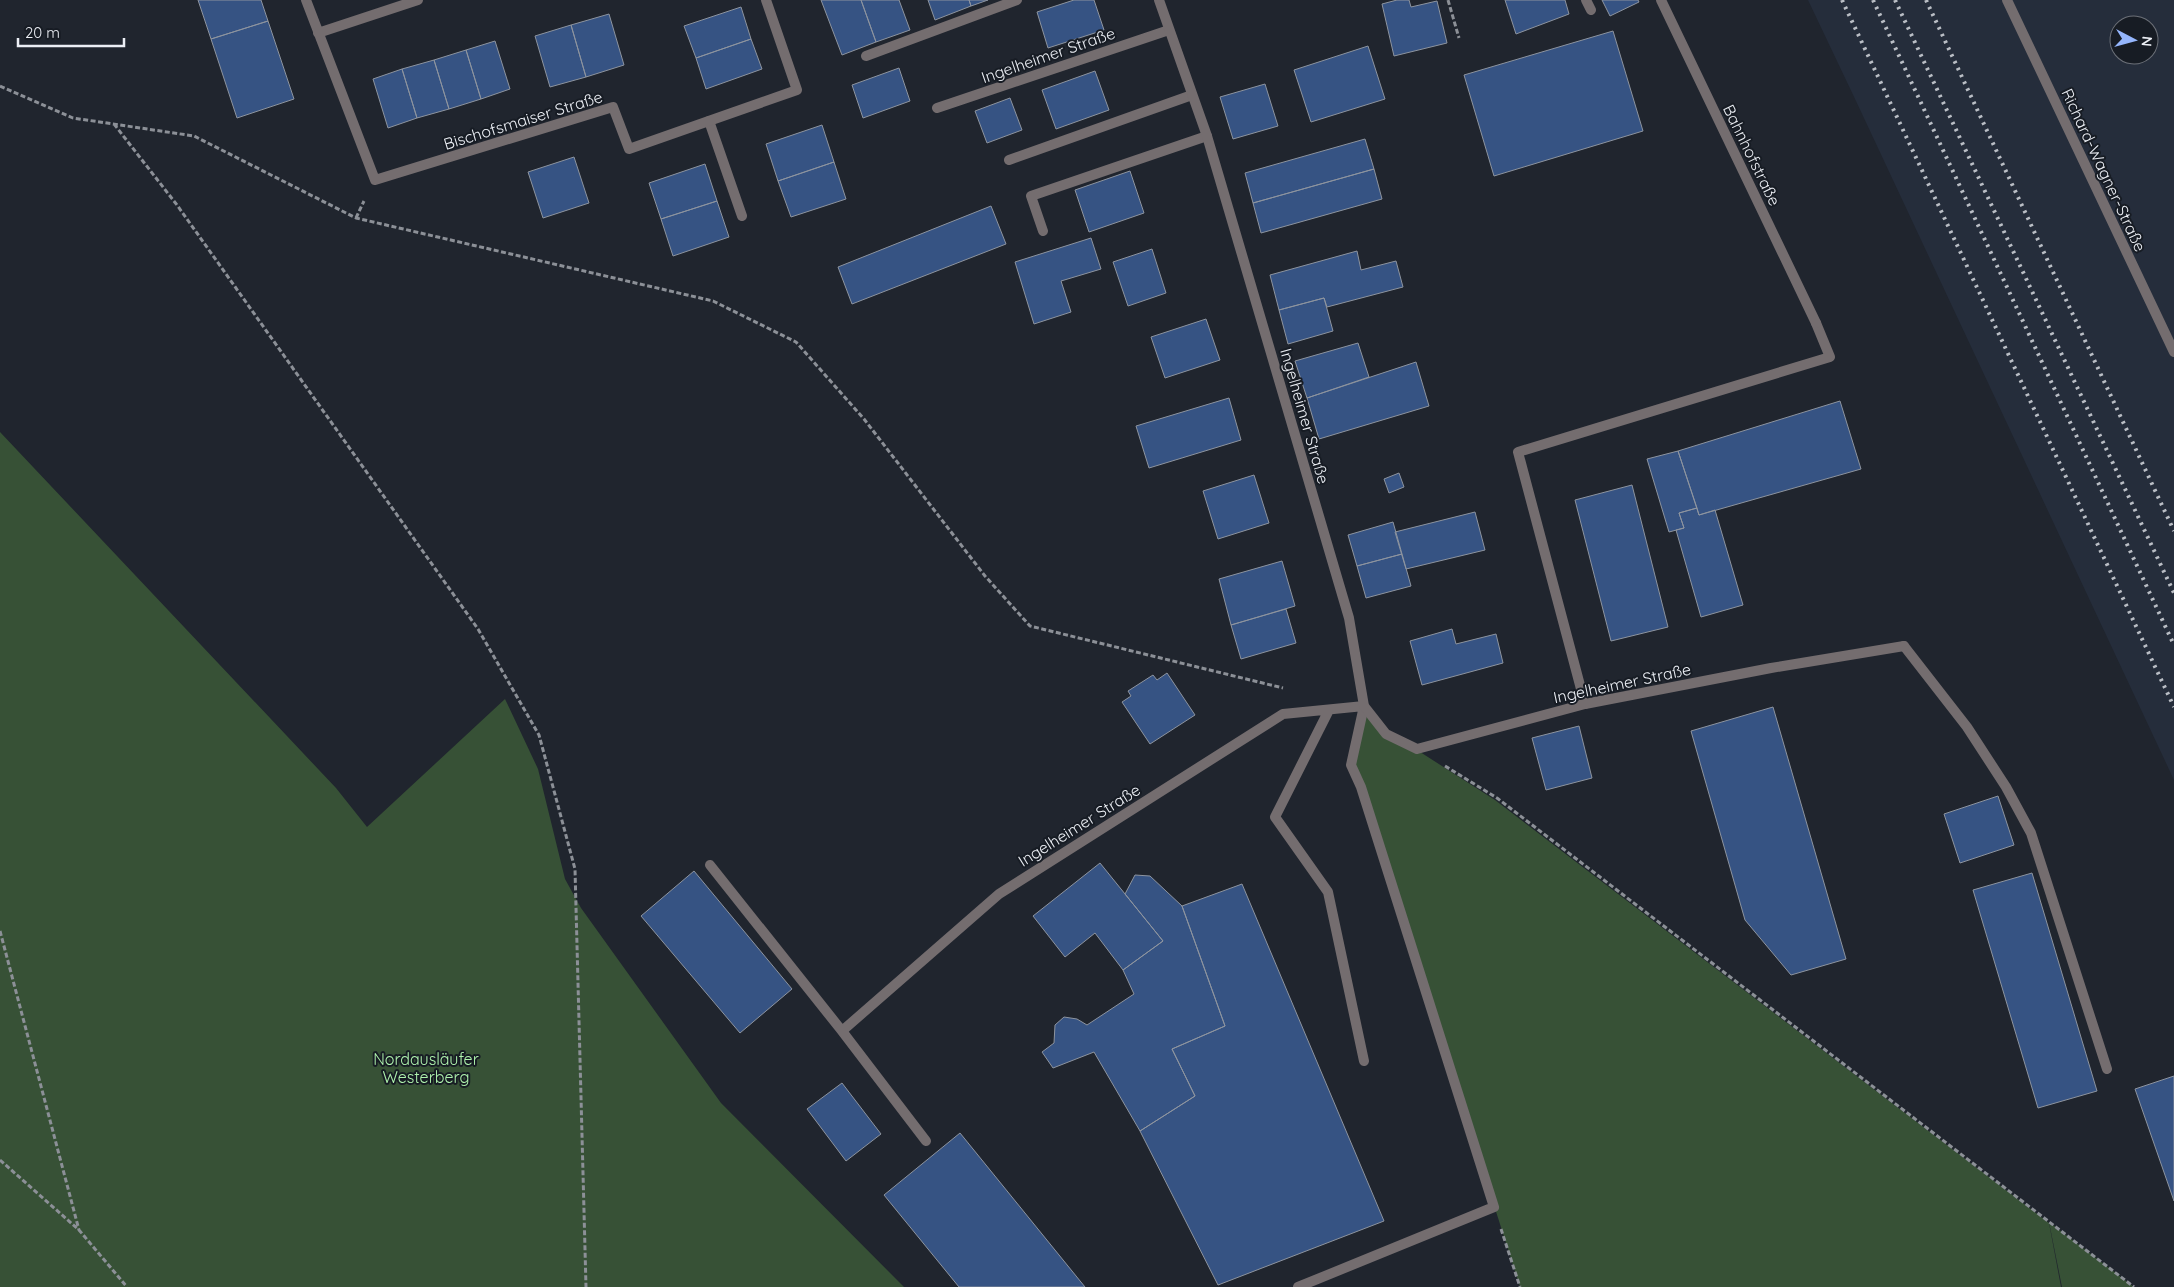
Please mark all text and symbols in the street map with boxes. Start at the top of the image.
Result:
scale bar [18,15,124,47]
north arrow [2109,15,2159,65]
text: 20 m [25,23,60,42]
street label: Ingelheimer Straße [978,23,1118,87]
text: N [2137,35,2156,47]
street label: Richard-Wagner-Straße [2057,85,2151,255]
street label: Bischofsmaiser Straße [441,86,605,154]
street label: Bahnhofstraße [1719,101,1785,209]
street label: Ingelheimer Straße [1276,346,1334,486]
street label: Ingelheimer Straße [1551,659,1693,707]
street label: Ingelheimer Straße [1014,779,1144,871]
park label: Nordausläufer Westerberg [373,1049,479,1087]

